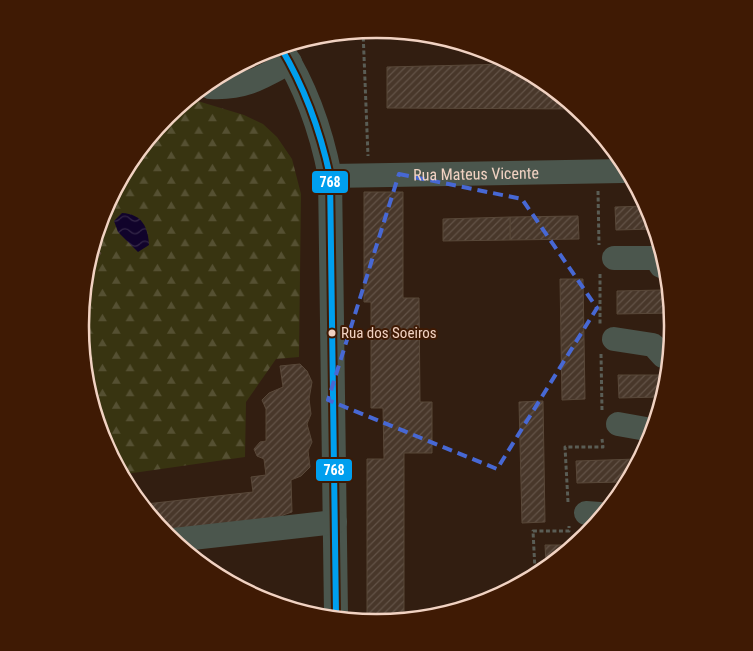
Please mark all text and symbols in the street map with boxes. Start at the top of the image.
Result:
street label: Rua Mateus Vicente [413,163,539,184]
line badge: 768 [311,170,349,194]
text: 768 [319,174,341,190]
place label: Rua dos Soeiros [341,324,437,342]
marker: Rua dos Soeiros [327,328,337,338]
line badge: 768 [315,458,353,482]
text: 768 [323,462,345,478]

